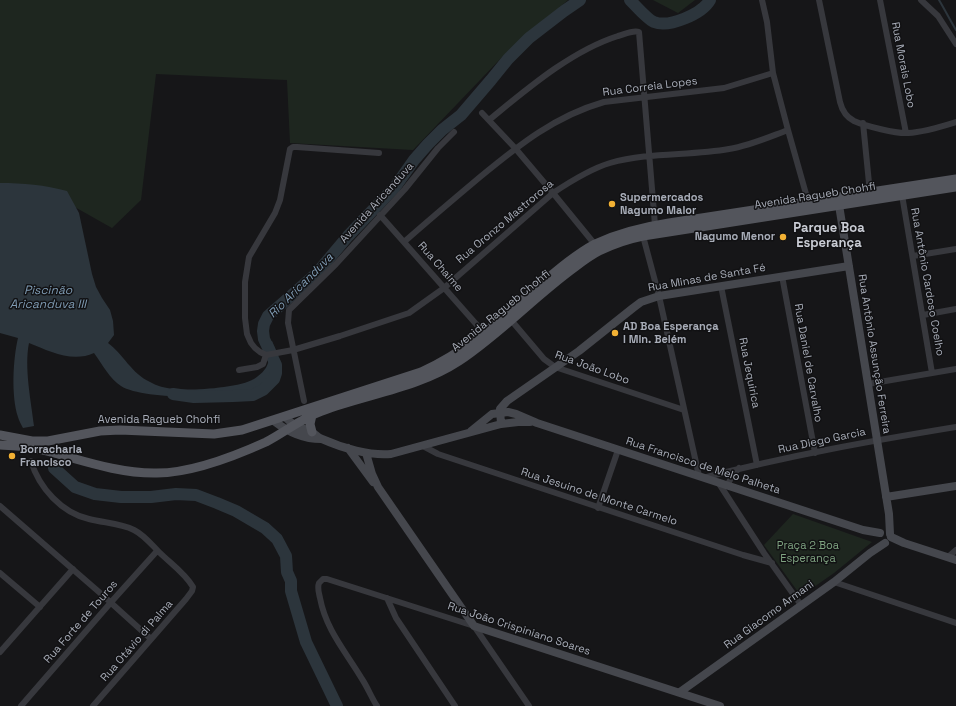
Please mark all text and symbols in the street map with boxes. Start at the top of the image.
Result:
street label: Rua Morais Lobo [888,21,918,109]
street label: Rua Correia Lopes [602,75,698,99]
street label: Avenida Aricanduva [337,160,417,246]
street label: Rua Oronzo Mastrorosa [454,177,556,267]
street label: Avenida Ragueb Chohfi [753,180,877,212]
place label: Supermercados Nagumo Maior [620,191,703,217]
marker: Supermercados Nagumo Maior [607,199,617,209]
street label: Rua Antônio Cardoso Coelho [907,207,947,357]
district label: Parque Boa Esperança [793,220,865,251]
place label: Nagumo Menor [695,230,775,244]
marker: Nagumo Menor [778,232,788,242]
street label: Rua Chaime [415,239,465,295]
water label: Rio Aricanduva [266,251,336,321]
street label: Rua Minas de Santa Fé [647,261,767,295]
street label: Avenida Ragueb Chohfi [449,267,553,355]
street label: Rua Antônio Assunção Ferreira [855,273,893,435]
water label: Piscinão Aricanduva III [10,284,86,312]
street label: Rua Daniel de Carvalho [791,303,825,423]
place label: AD Boa Esperança I Min. Belém [623,320,719,346]
marker: AD Boa Esperança I Min. Belém [610,328,620,338]
street label: Rua Jequirica [736,336,762,410]
street label: Rua João Lobo [553,348,631,388]
street label: Avenida Ragueb Chohfi [98,413,220,427]
street label: Rua Diego Garcia [777,425,867,457]
street label: Rua Francisco de Melo Palheta [624,435,782,497]
place label: Borracharia Francisco [20,443,82,469]
marker: Borracharia Francisco [7,451,17,461]
street label: Rua Jesuino de Monte Carmelo [519,465,679,529]
park label: Praça 2 Boa Esperança [777,539,839,565]
street label: Rua Forte de Touros [41,578,121,666]
street label: Rua Giacomo Armani [722,578,816,652]
street label: Rua Otávio di Palma [98,598,176,684]
street label: Rua João Crispiniano Soares [446,600,592,658]

